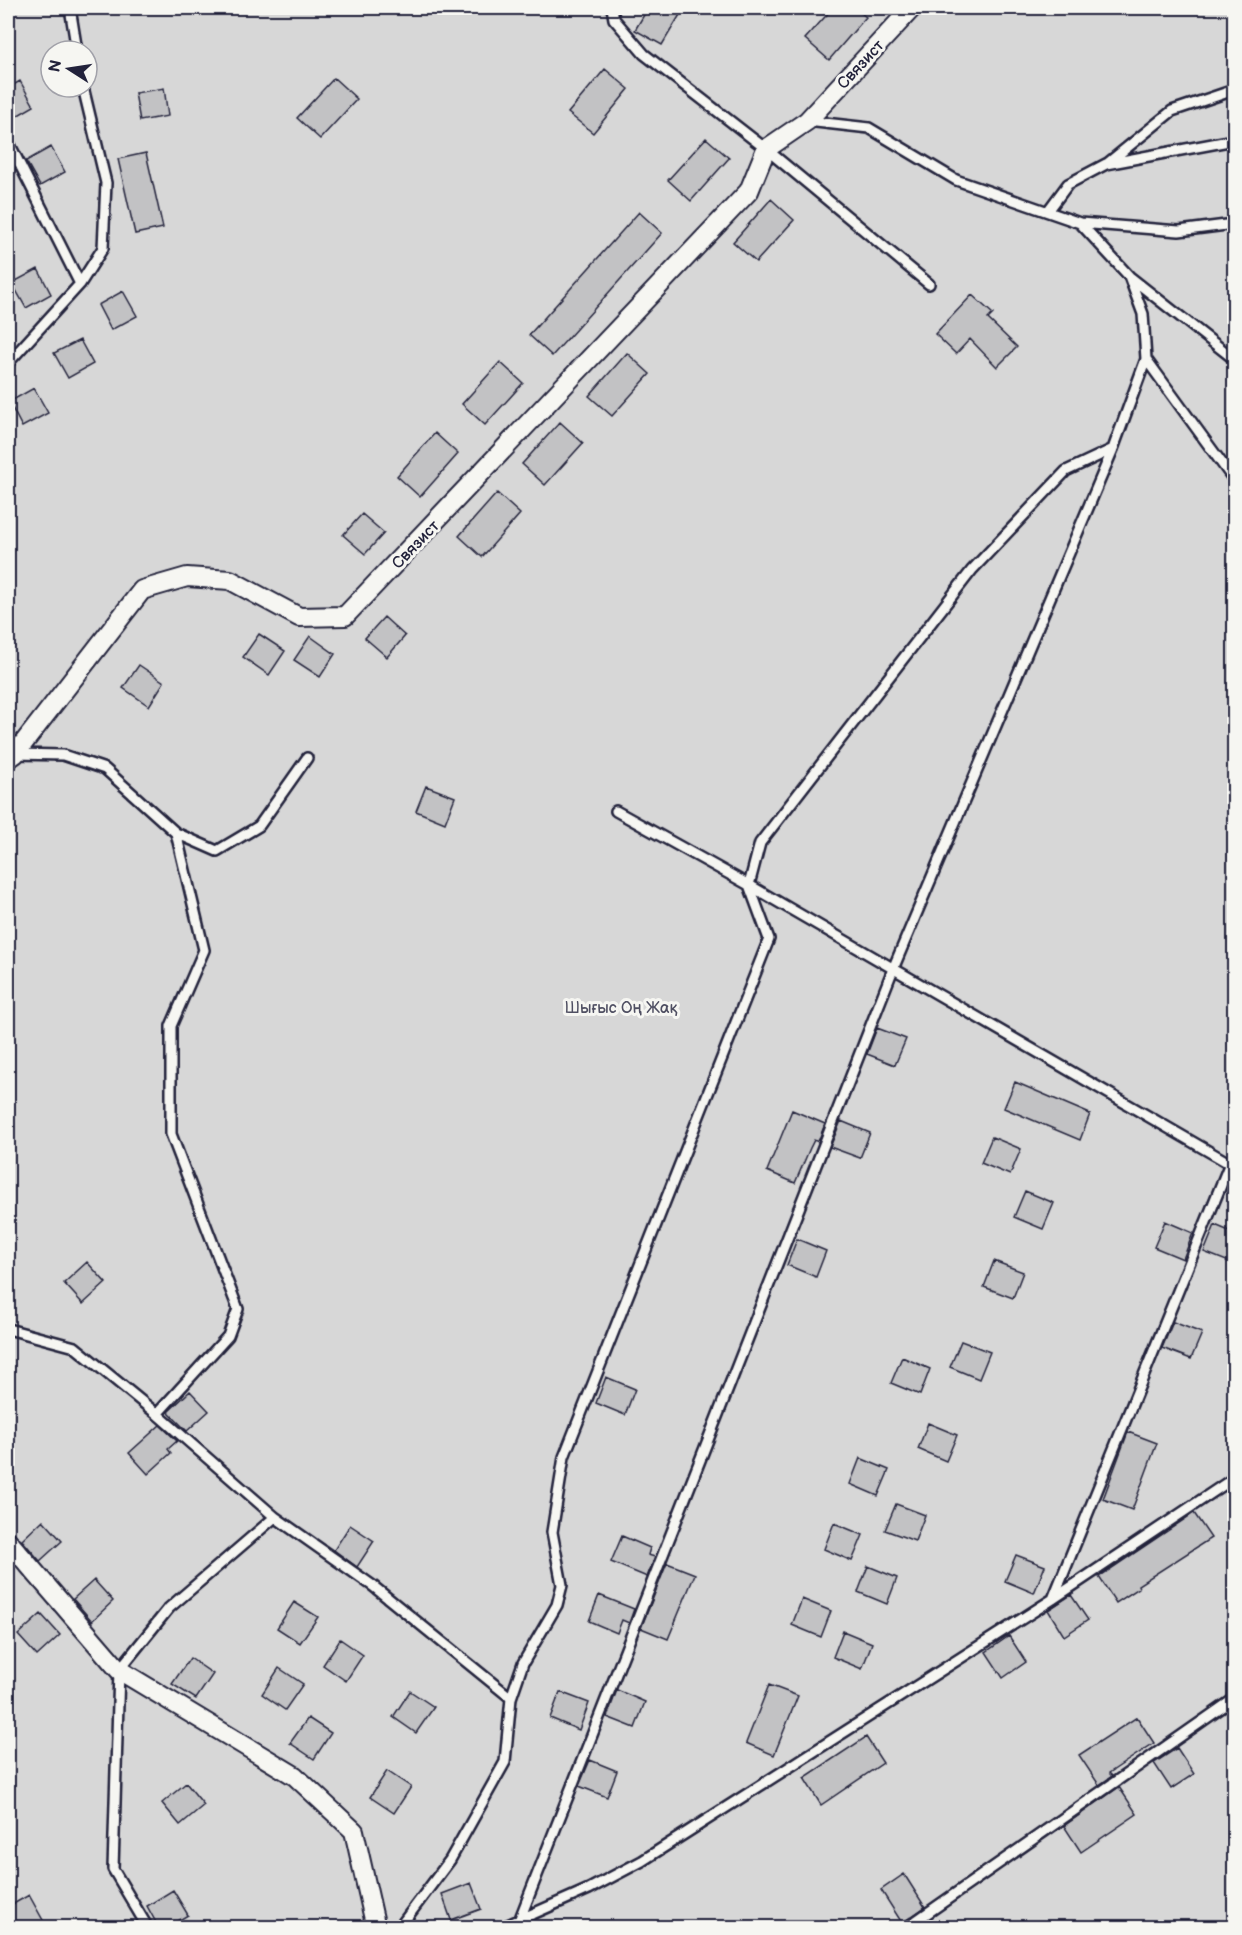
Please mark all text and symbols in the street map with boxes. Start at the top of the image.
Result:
street label: Связист [834,36,889,93]
north arrow [39,39,99,99]
text: N [45,58,66,74]
street label: Связист [388,516,444,573]
park label: Шығыс Оң Жақ [565,999,678,1018]

